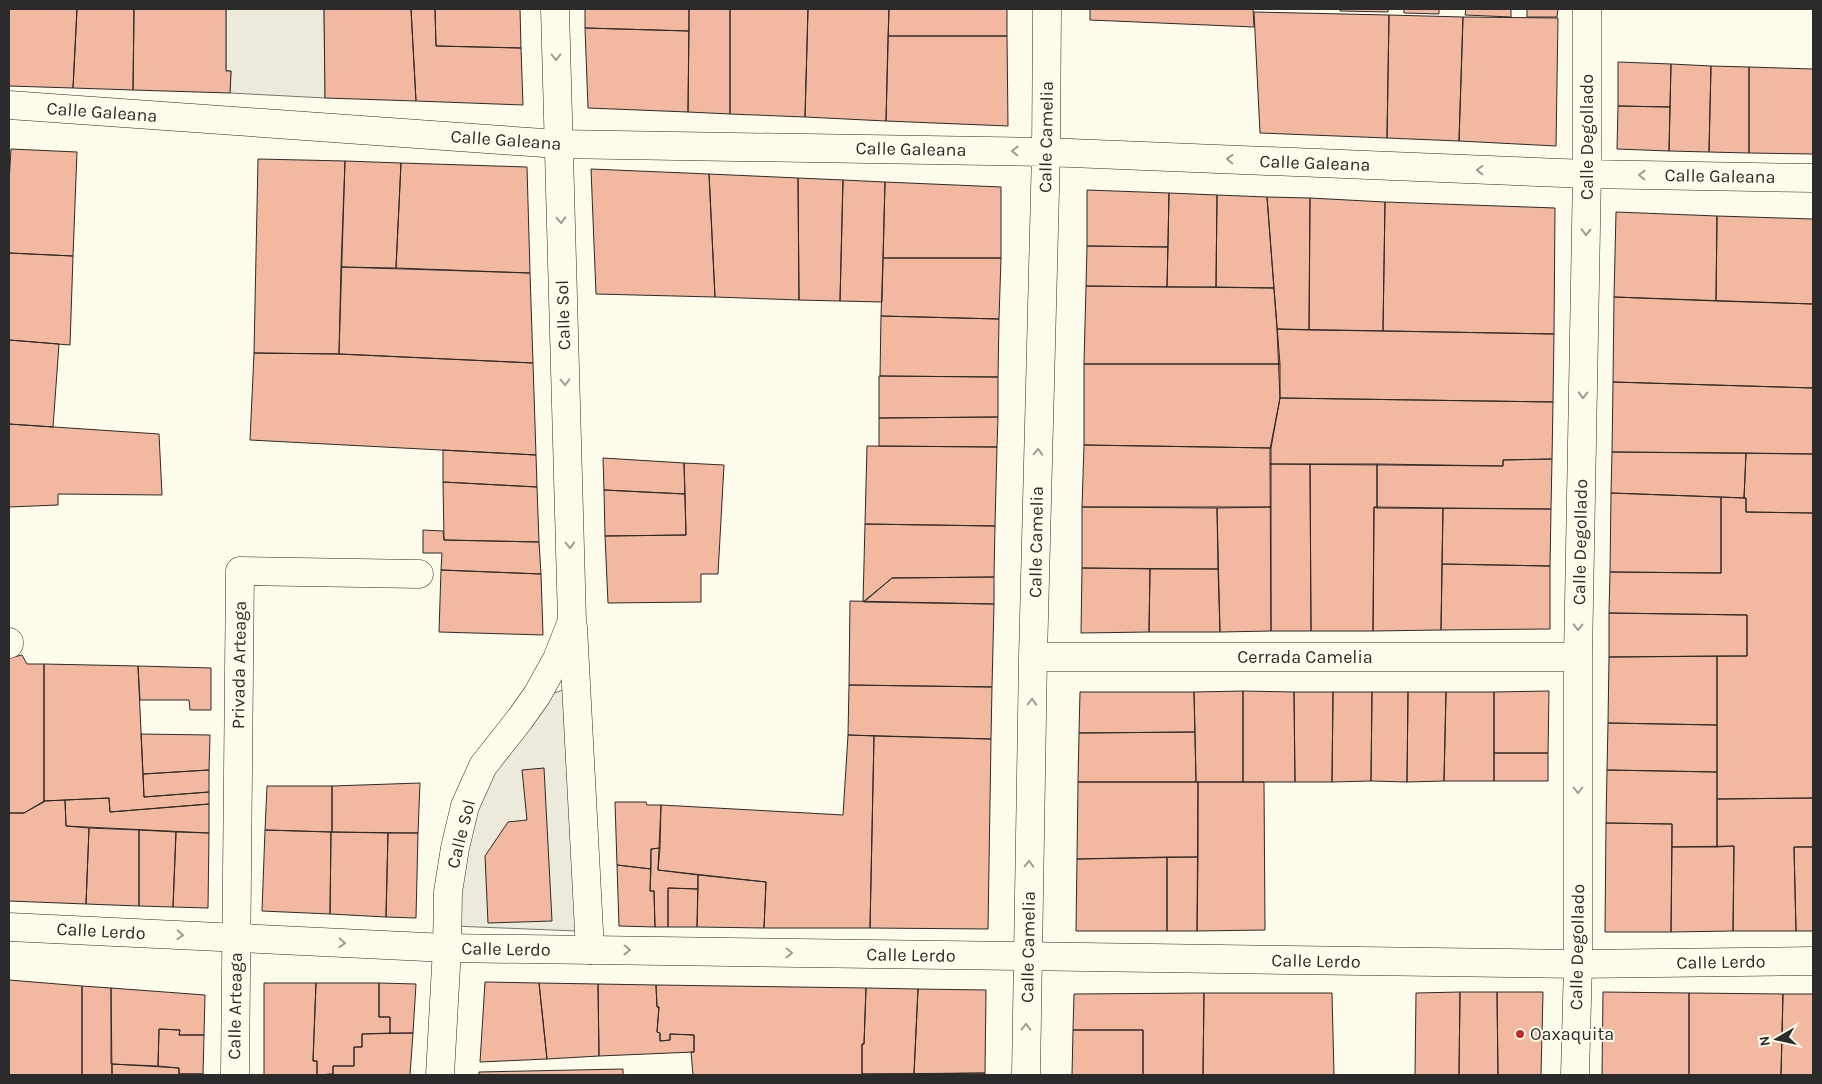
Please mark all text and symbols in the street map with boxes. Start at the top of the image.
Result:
one-way arrow [551,54,562,62]
street label: Calle Degollado [1576,74,1598,200]
street label: Calle Camelia [1034,81,1058,193]
street label: Calle Galeana [46,97,158,127]
street label: Calle Galeana [450,125,562,155]
street label: Calle Galeana [855,137,967,161]
one-way arrow [1011,146,1018,156]
street label: Calle Galeana [1259,150,1371,176]
one-way arrow [1226,154,1234,165]
one-way arrow [1475,164,1483,175]
street label: Calle Galeana [1664,164,1776,188]
one-way arrow [1638,170,1646,180]
one-way arrow [555,216,566,224]
one-way arrow [1581,229,1591,237]
street label: Calle Sol [551,279,575,351]
one-way arrow [560,379,571,387]
one-way arrow [1578,392,1588,399]
one-way arrow [1033,447,1043,455]
street label: Calle Degollado [1568,479,1592,605]
street label: Calle Camelia [1024,486,1048,598]
one-way arrow [565,542,575,549]
street label: Privada Arteaga [227,601,251,729]
one-way arrow [1573,624,1584,632]
street label: Cerrada Camelia [1237,646,1373,668]
one-way arrow [1027,697,1037,705]
one-way arrow [1573,786,1583,794]
street label: Calle Sol [442,797,480,871]
one-way arrow [1024,860,1034,868]
street label: Calle Degollado [1565,884,1589,1010]
street label: Calle Camelia [1016,891,1040,1003]
street label: Calle Lerdo [56,918,146,944]
one-way arrow [176,929,184,940]
one-way arrow [338,937,346,948]
street label: Calle Lerdo [461,937,551,961]
street label: Calle Lerdo [866,943,956,967]
one-way arrow [624,945,631,955]
one-way arrow [786,948,794,958]
street label: Calle Lerdo [1271,949,1361,973]
street label: Calle Lerdo [1676,950,1766,974]
street label: Calle Arteaga [223,952,247,1060]
north arrow [1752,1014,1802,1064]
one-way arrow [1021,1022,1032,1030]
place label: Oaxaquita [1530,1023,1614,1045]
marker: Oaxaquita [1514,1028,1526,1040]
text: N [1755,1035,1774,1047]

